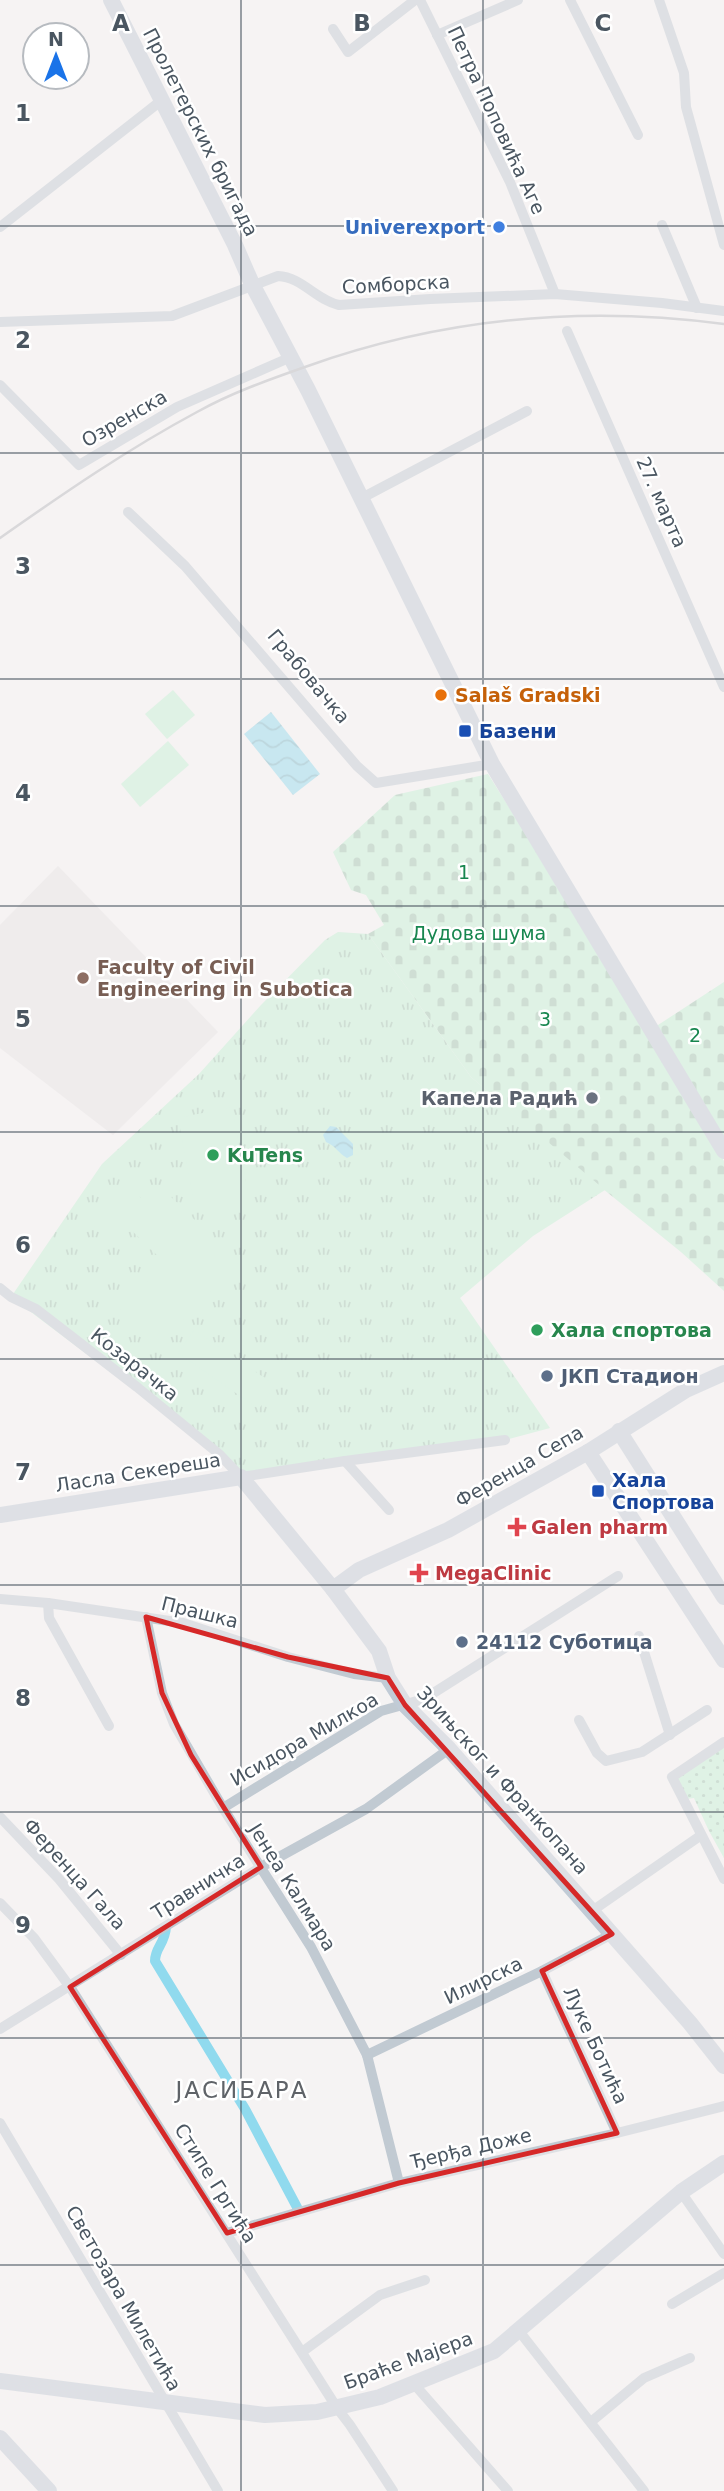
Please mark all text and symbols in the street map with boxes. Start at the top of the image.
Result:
text: A [112,10,130,36]
text: B [353,10,371,36]
text: C [595,10,611,36]
north arrow [21,21,91,91]
street label: Петра Поповића Аге [444,22,550,218]
street label: Пролетерских бригада [139,24,263,240]
text: N [48,28,64,50]
text: 1 [15,100,31,126]
place label: Univerexport [345,216,485,238]
marker: Univerexport [491,219,507,235]
street label: Сомборска [341,270,451,298]
text: 2 [15,327,31,353]
street label: Озренска [77,385,171,451]
street label: 27. марта [632,453,692,551]
text: 3 [15,553,31,579]
street label: Грабовачка [263,625,355,727]
place label: Salaš Gradski [455,684,601,706]
marker: Salaš Gradski [433,687,449,703]
place label: Базени [479,720,557,742]
marker: Базени [457,723,473,739]
text: 4 [15,780,31,806]
park label: 1 [458,861,470,883]
park label: Дудова шума [412,922,546,944]
place label: Faculty of Civil Engineering in Subotica [97,956,353,1000]
marker: Faculty of Civil Engineering in Subotica [75,970,91,986]
text: 5 [15,1006,31,1032]
park label: 3 [539,1008,551,1030]
park label: 2 [689,1024,701,1046]
place label: Капела Радић [421,1087,578,1109]
marker: Капела Радић [584,1090,600,1106]
place label: KuTens [227,1144,303,1166]
marker: KuTens [205,1147,221,1163]
text: 6 [15,1232,31,1258]
place label: Хала спортова [551,1319,712,1341]
marker: Хала спортова [529,1322,545,1338]
street label: Козарачка [87,1323,183,1405]
place label: ЈКП Стадион [559,1365,699,1387]
marker: ЈКП Стадион [539,1368,555,1384]
street label: Ференца Сепа [451,1421,587,1511]
street label: Ласла Секереша [54,1448,222,1496]
text: 7 [15,1459,31,1485]
place label: Хала Спортова [612,1469,715,1513]
marker: Хала Спортова [590,1483,606,1499]
place label: Galen pharm [531,1516,668,1538]
marker: Galen pharm [509,1519,525,1535]
place label: MegaClinic [435,1562,552,1584]
marker: MegaClinic [409,1563,429,1583]
street label: Прашка [159,1592,241,1632]
place label: 24112 Суботица [476,1631,653,1653]
marker: 24112 Суботица [454,1634,470,1650]
street label: Зрињског и Франкопана [413,1681,593,1879]
text: 8 [15,1685,31,1711]
street label: Исидора Милкоа [226,1688,382,1790]
street label: Ференца Гала [19,1814,131,1934]
street label: Јенеа Калмара [244,1818,341,1955]
street label: Травничка [147,1849,249,1924]
text: 9 [15,1912,31,1938]
street label: Илирска [440,1952,526,2008]
street label: Луке Ботића [559,1983,633,2107]
district label: ЈАСИБАРА [174,2077,308,2103]
street label: Стипе Гргића [170,2119,262,2247]
street label: Ђерђа Доже [407,2123,534,2174]
street label: Светозара Милетића [62,2201,186,2395]
street label: Браће Мајера [341,2326,475,2394]

